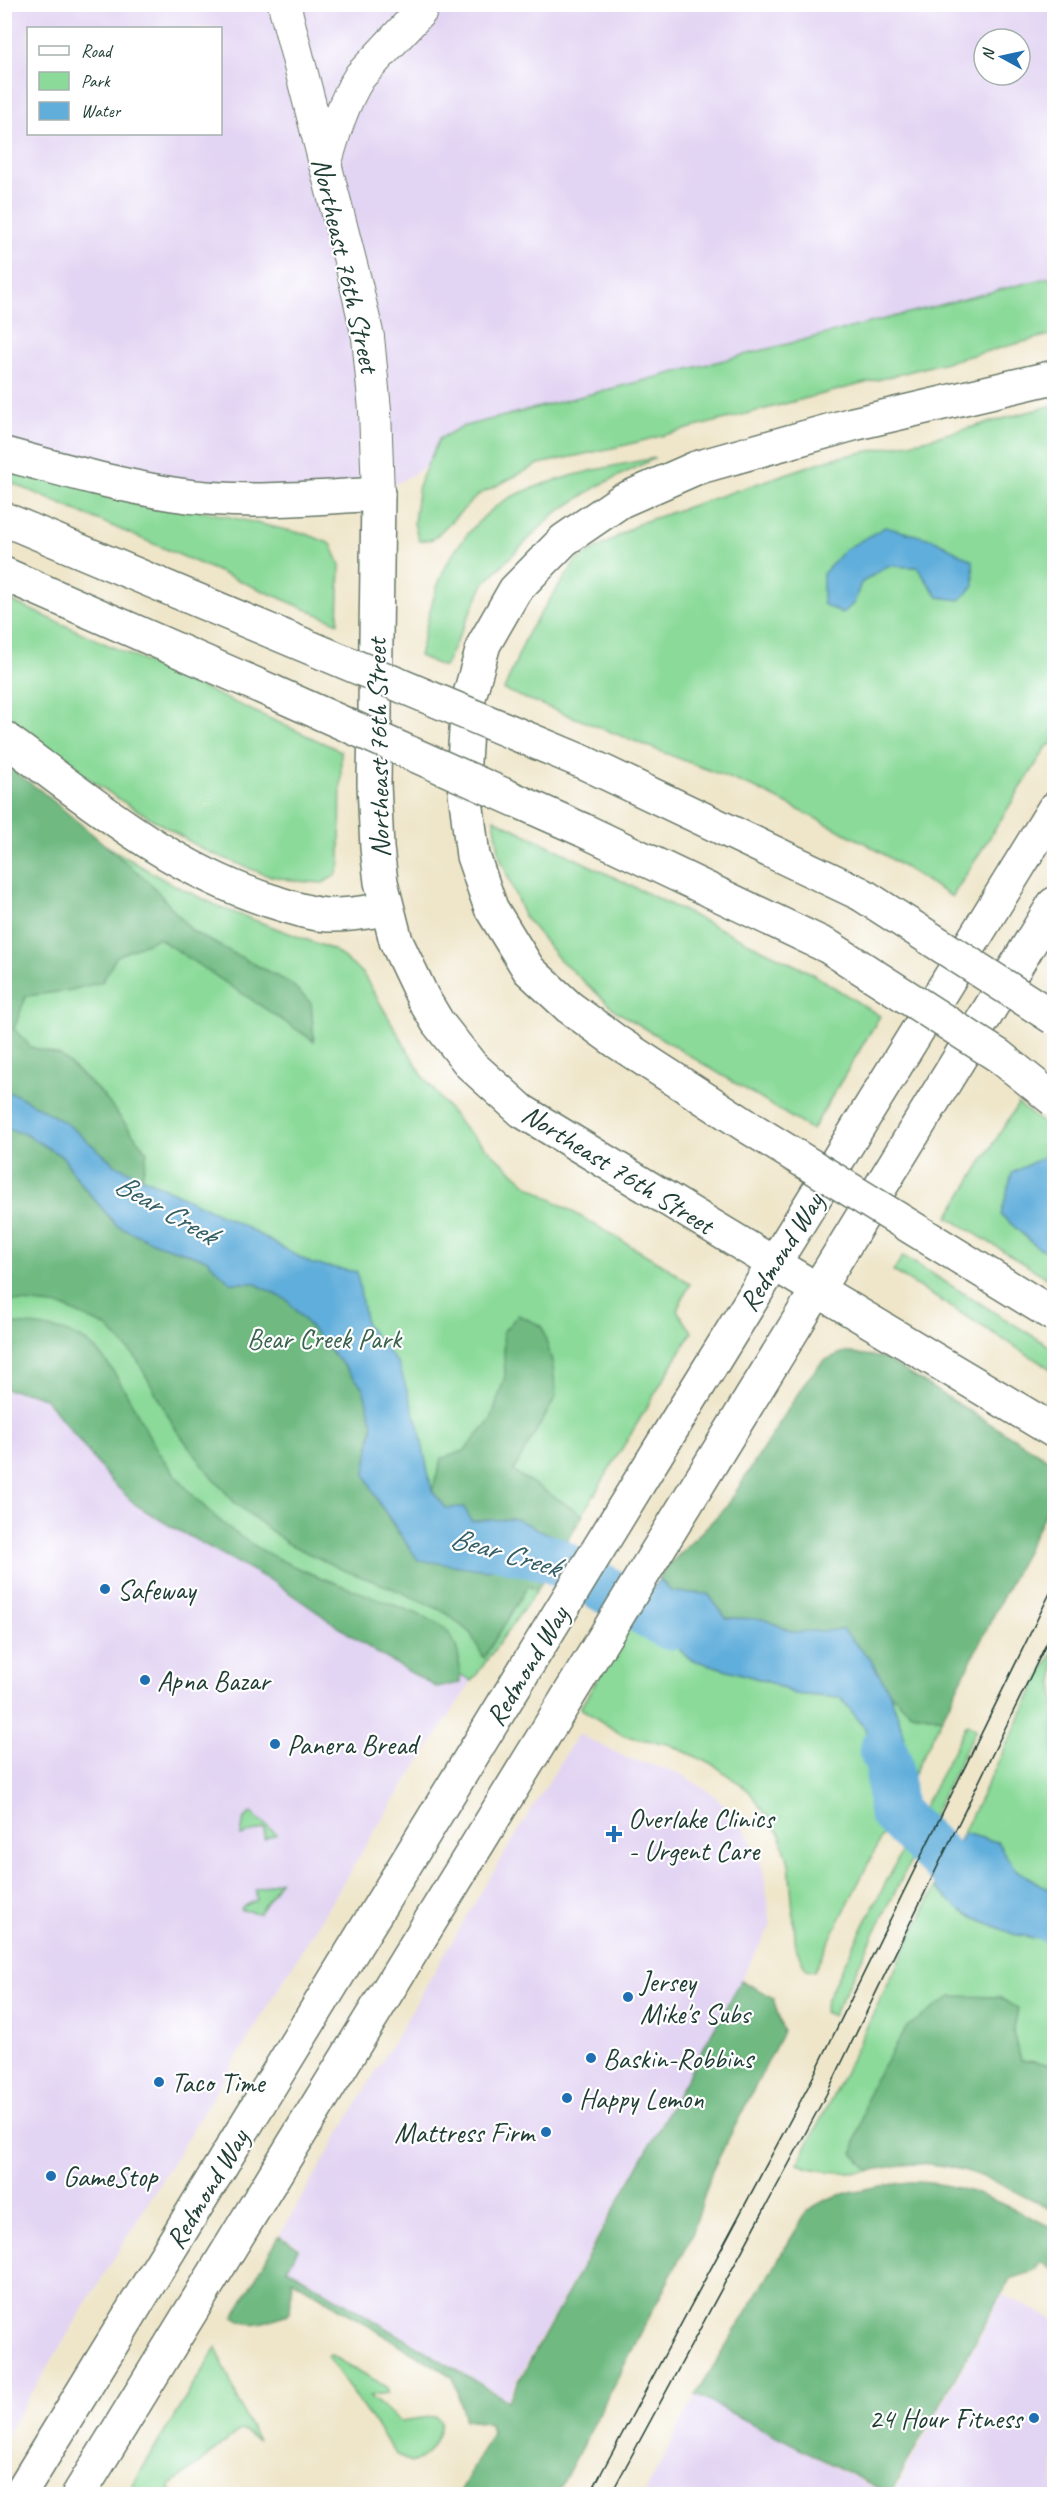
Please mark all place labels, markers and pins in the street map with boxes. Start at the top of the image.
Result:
place label: Safeway [117,1572,198,1607]
marker: Safeway [98,1582,112,1596]
place label: Apna Bazar [157,1663,272,1698]
marker: Apna Bazar [138,1673,152,1687]
place label: Panera Bread [287,1727,421,1762]
marker: Panera Bread [268,1737,282,1751]
place label: Overlake Clinics - Urgent Care [628,1801,776,1868]
marker: Overlake Clinics - Urgent Care [605,1825,623,1843]
place label: Jersey Mike's Subs [638,1964,752,2031]
marker: Jersey Mike's Subs [621,1990,635,2004]
place label: Baskin-Robbins [603,2041,755,2076]
marker: Baskin-Robbins [584,2051,598,2065]
place label: Taco Time [171,2065,266,2100]
marker: Taco Time [152,2075,166,2089]
place label: Happy Lemon [579,2081,704,2116]
marker: Happy Lemon [560,2091,574,2105]
place label: Mattress Firm [394,2115,536,2150]
marker: Mattress Firm [539,2125,553,2139]
place label: GameStop [63,2159,159,2194]
marker: GameStop [44,2169,58,2183]
place label: 24 Hour Fitness [869,2401,1024,2436]
marker: 24 Hour Fitness [1027,2411,1041,2425]

